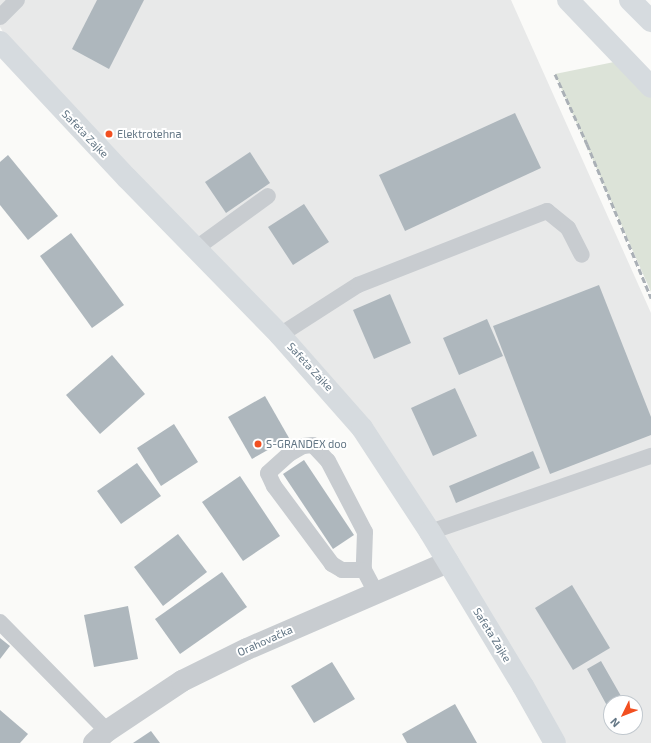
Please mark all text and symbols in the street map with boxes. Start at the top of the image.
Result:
street label: Safeta Zajke [59,107,111,161]
place label: Elektrotehna [117,127,182,141]
marker: Elektrotehna [104,129,114,139]
street label: Safeta Zajke [284,340,336,394]
place label: S-GRANDEX doo [266,437,347,451]
marker: S-GRANDEX doo [253,439,263,449]
street label: Safeta Zajke [470,606,514,664]
street label: Orahovačka [235,623,295,659]
north arrow [603,695,643,735]
text: N [607,716,622,730]

